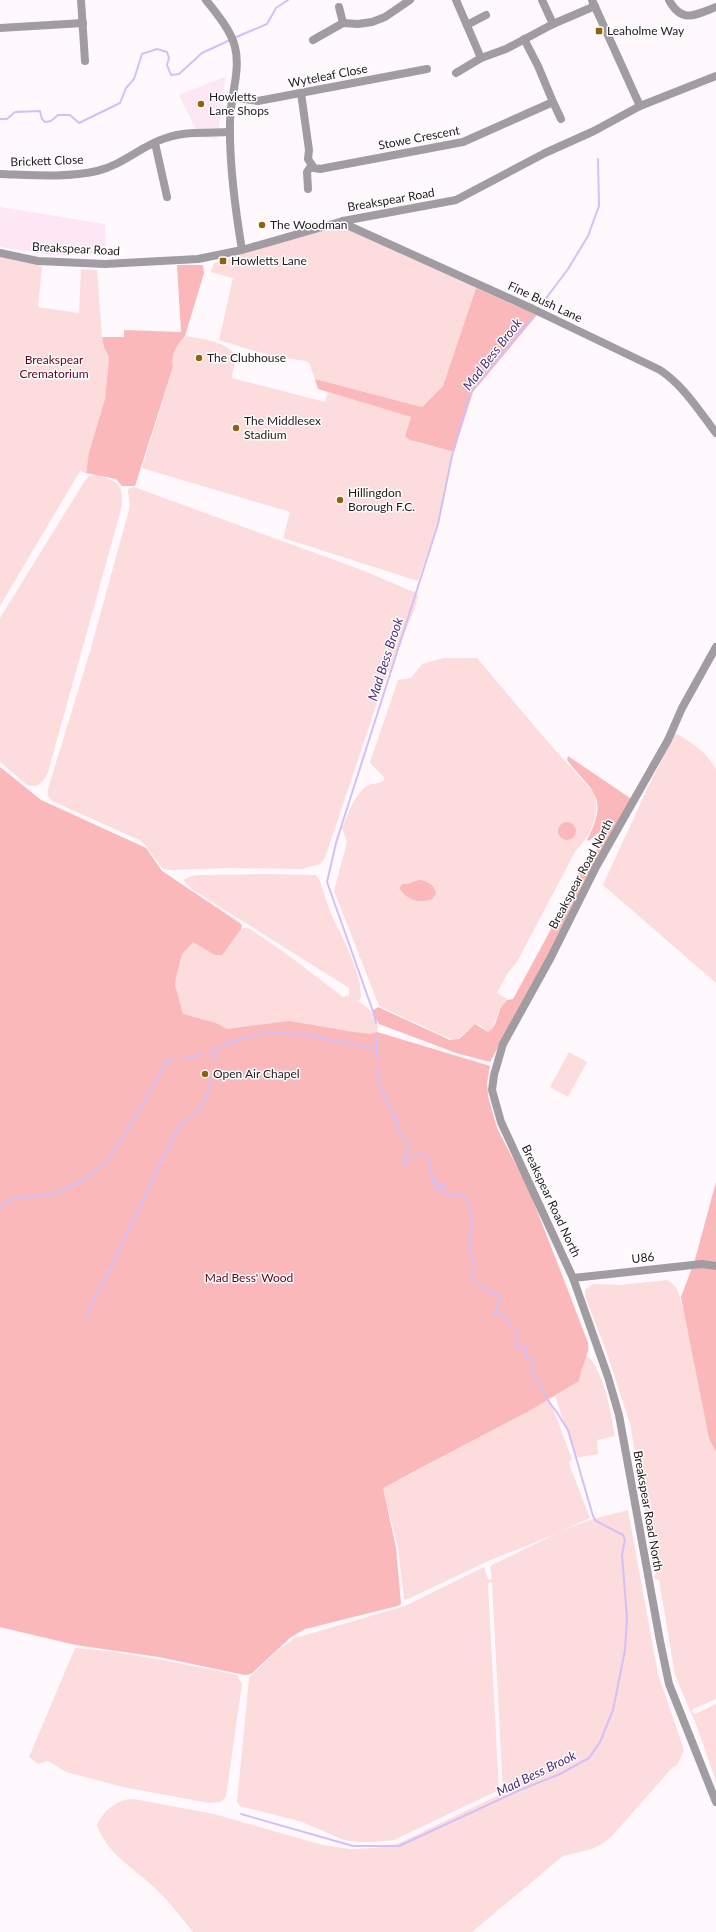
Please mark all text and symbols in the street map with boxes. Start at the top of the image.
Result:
place label: Leaholme Way [607,23,685,38]
marker: Leaholme Way [594,26,604,36]
street label: Wyteleaf Close [287,60,369,91]
place label: Howletts Lane Shops [209,89,269,118]
marker: Howletts Lane Shops [196,99,206,109]
street label: Stowe Crescent [377,122,462,153]
street label: Brickett Close [10,152,84,169]
street label: Breakspear Road [346,184,436,215]
place label: The Woodman [270,217,348,232]
marker: The Woodman [257,220,267,230]
street label: Breakspear Road [32,239,120,258]
place label: Howletts Lane [231,253,307,268]
marker: Howletts Lane [218,256,228,266]
street label: Fine Bush Lane [506,278,585,325]
water label: Mad Bess Brook [459,314,525,393]
place label: The Clubhouse [207,350,286,365]
park label: Breakspear Crematorium [19,352,89,381]
marker: The Clubhouse [194,353,204,363]
place label: The Middlesex Stadium [244,413,321,442]
marker: The Middlesex Stadium [231,423,241,433]
place label: Hillingdon Borough F.C. [348,485,415,514]
marker: Hillingdon Borough F.C. [335,495,345,505]
water label: Mad Bess Brook [364,615,406,703]
street label: Breakspear Road North [545,816,616,931]
place label: Open Air Chapel [213,1066,300,1081]
marker: Open Air Chapel [200,1069,210,1079]
street label: Breakspear Road North [519,1142,584,1259]
street label: U86 [631,1249,655,1266]
park label: Mad Bess' Wood [205,1270,293,1285]
street label: Breakspear Road North [630,1449,667,1572]
water label: Mad Bess Brook [494,1746,579,1799]

